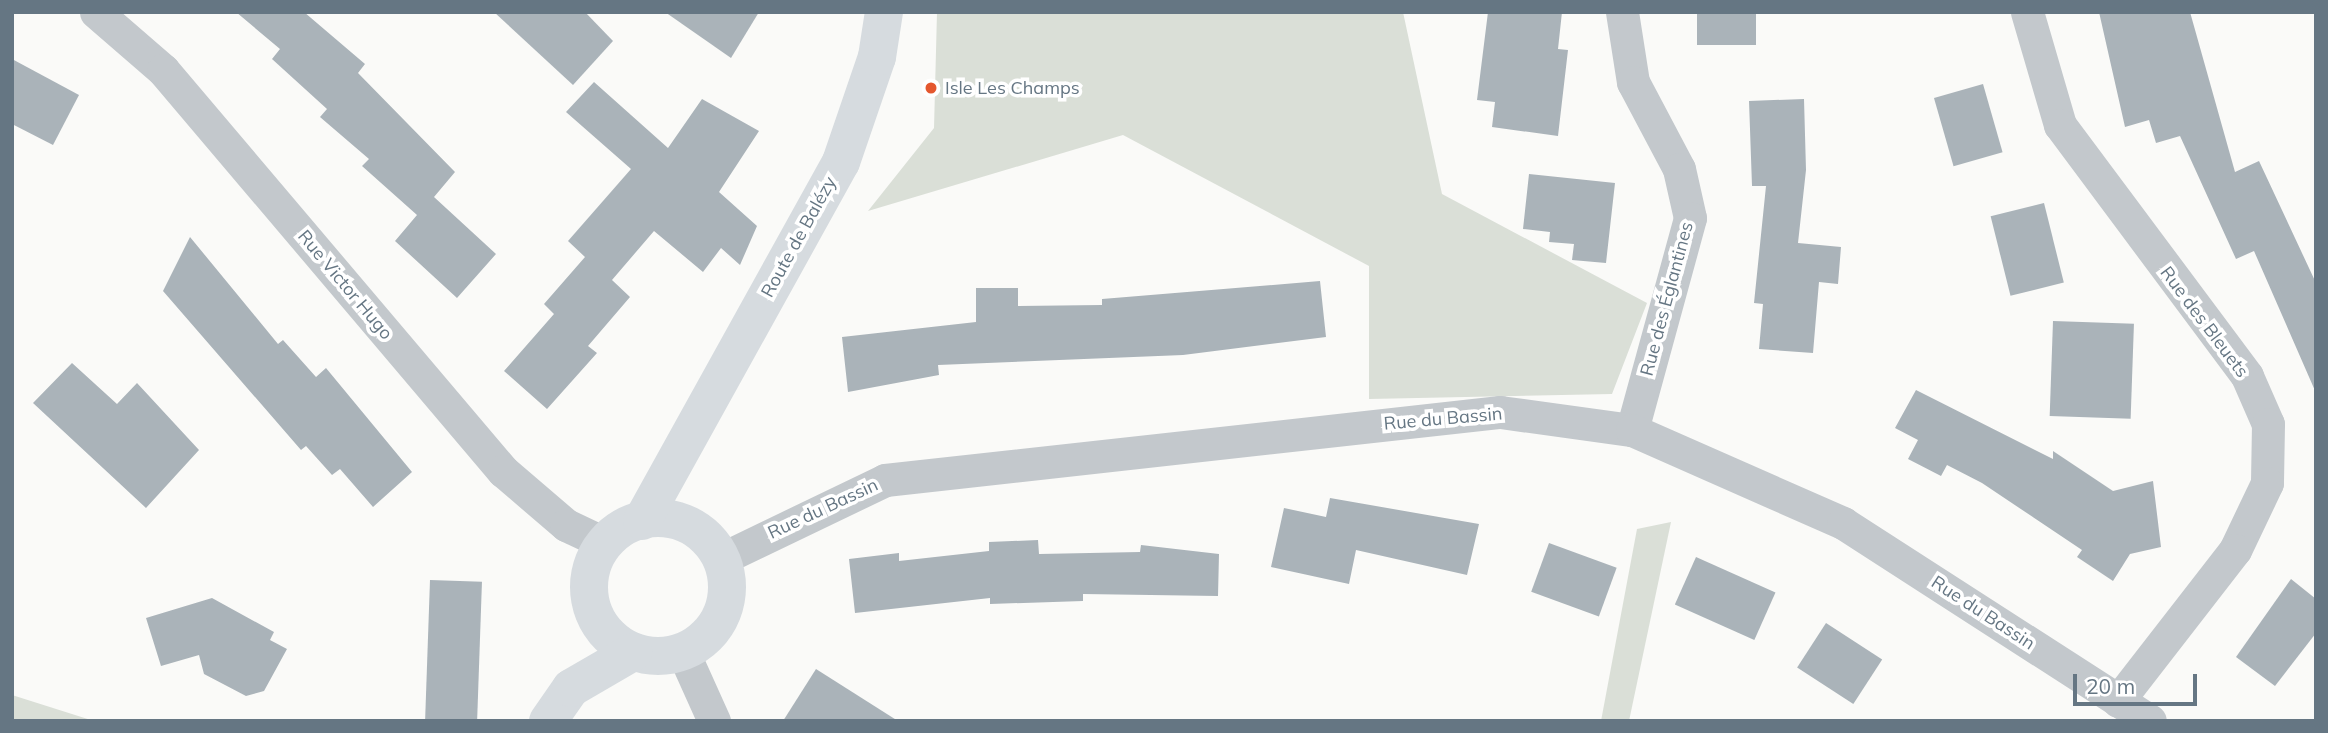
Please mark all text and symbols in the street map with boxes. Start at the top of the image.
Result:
place label: Isle Les Champs [945,77,1080,99]
marker: Isle Les Champs [923,80,939,96]
street label: Route de Balézy [757,173,841,301]
street label: Rue des Églantines [1636,220,1698,378]
street label: Rue Victor Hugo [293,226,397,344]
street label: Rue des Bleuets [2155,262,2253,382]
street label: Rue du Bassin [1383,403,1503,435]
street label: Rue du Bassin [765,474,881,544]
street label: Rue du Bassin [1927,572,2039,654]
scale bar [2076,660,2200,704]
text: 20 m [2086,673,2135,699]

